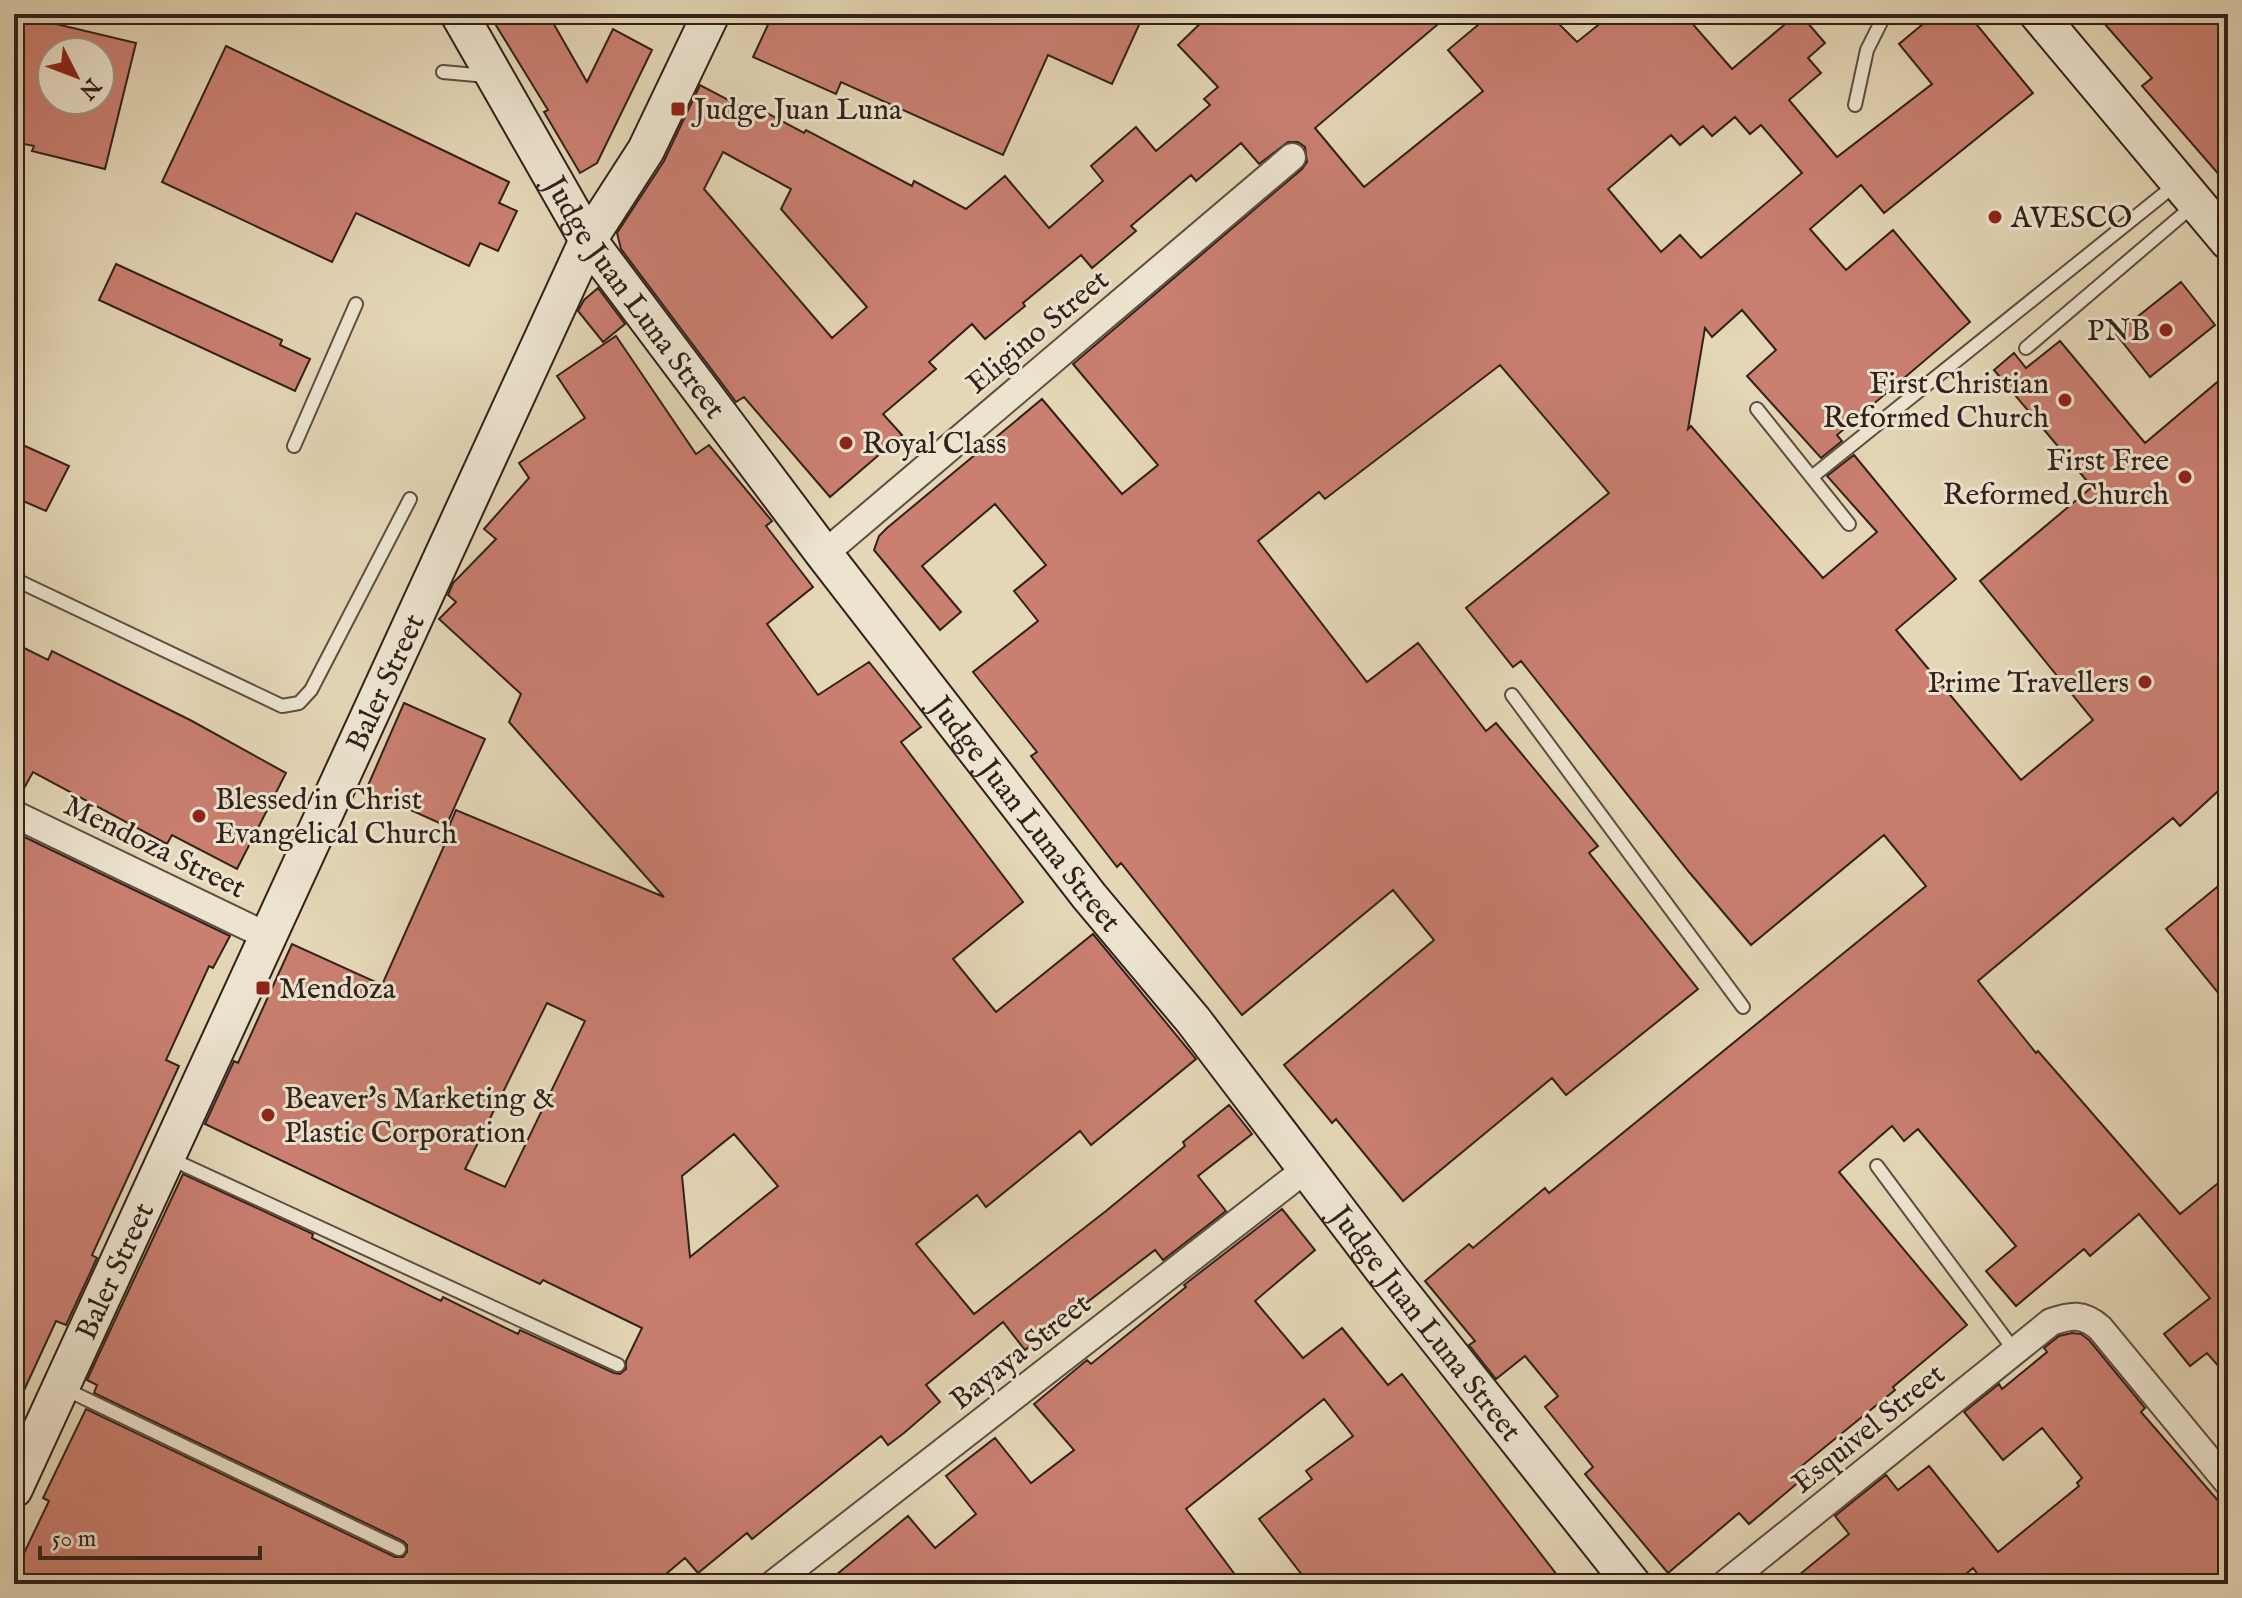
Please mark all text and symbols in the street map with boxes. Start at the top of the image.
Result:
north arrow [36,36,116,116]
text: N [73,71,107,104]
place label: Judge Juan Luna [691,92,902,130]
marker: Judge Juan Luna [669,100,687,118]
street label: Judge Juan Luna Street [533,167,733,427]
place label: AVESCO [2010,200,2132,238]
marker: AVESCO [1986,208,2004,226]
street label: Eligino Street [959,262,1117,403]
place label: PNB [2087,313,2150,351]
marker: PNB [2157,321,2175,339]
place label: First Christian Reformed Church [1823,366,2049,438]
marker: First Christian Reformed Church [2056,391,2074,409]
place label: Royal Class [862,426,1007,464]
marker: Royal Class [837,434,855,452]
place label: First Free Reformed Church [1943,443,2169,515]
marker: First Free Reformed Church [2176,468,2194,486]
street label: Baler Street [339,608,435,758]
place label: Prime Travellers [1927,665,2129,703]
marker: Prime Travellers [2136,673,2154,691]
street label: Judge Juan Luna Street [919,687,1128,941]
place label: Blessed in Christ Evangelical Church [215,782,457,854]
street label: Mendoza Street [57,787,251,908]
marker: Blessed in Christ Evangelical Church [190,807,208,825]
place label: Mendoza [279,971,396,1009]
marker: Mendoza [254,979,272,997]
place label: Beaver's Marketing & Plastic Corporation [284,1081,555,1153]
marker: Beaver's Marketing & Plastic Corporation [259,1106,277,1124]
street label: Baler Street [68,1197,164,1346]
street label: Judge Juan Luna Street [1319,1197,1529,1450]
street label: Bayaya Street [943,1286,1099,1419]
street label: Esquivel Street [1785,1356,1953,1503]
scale bar [40,1510,260,1560]
text: 50 m [52,1524,96,1555]

